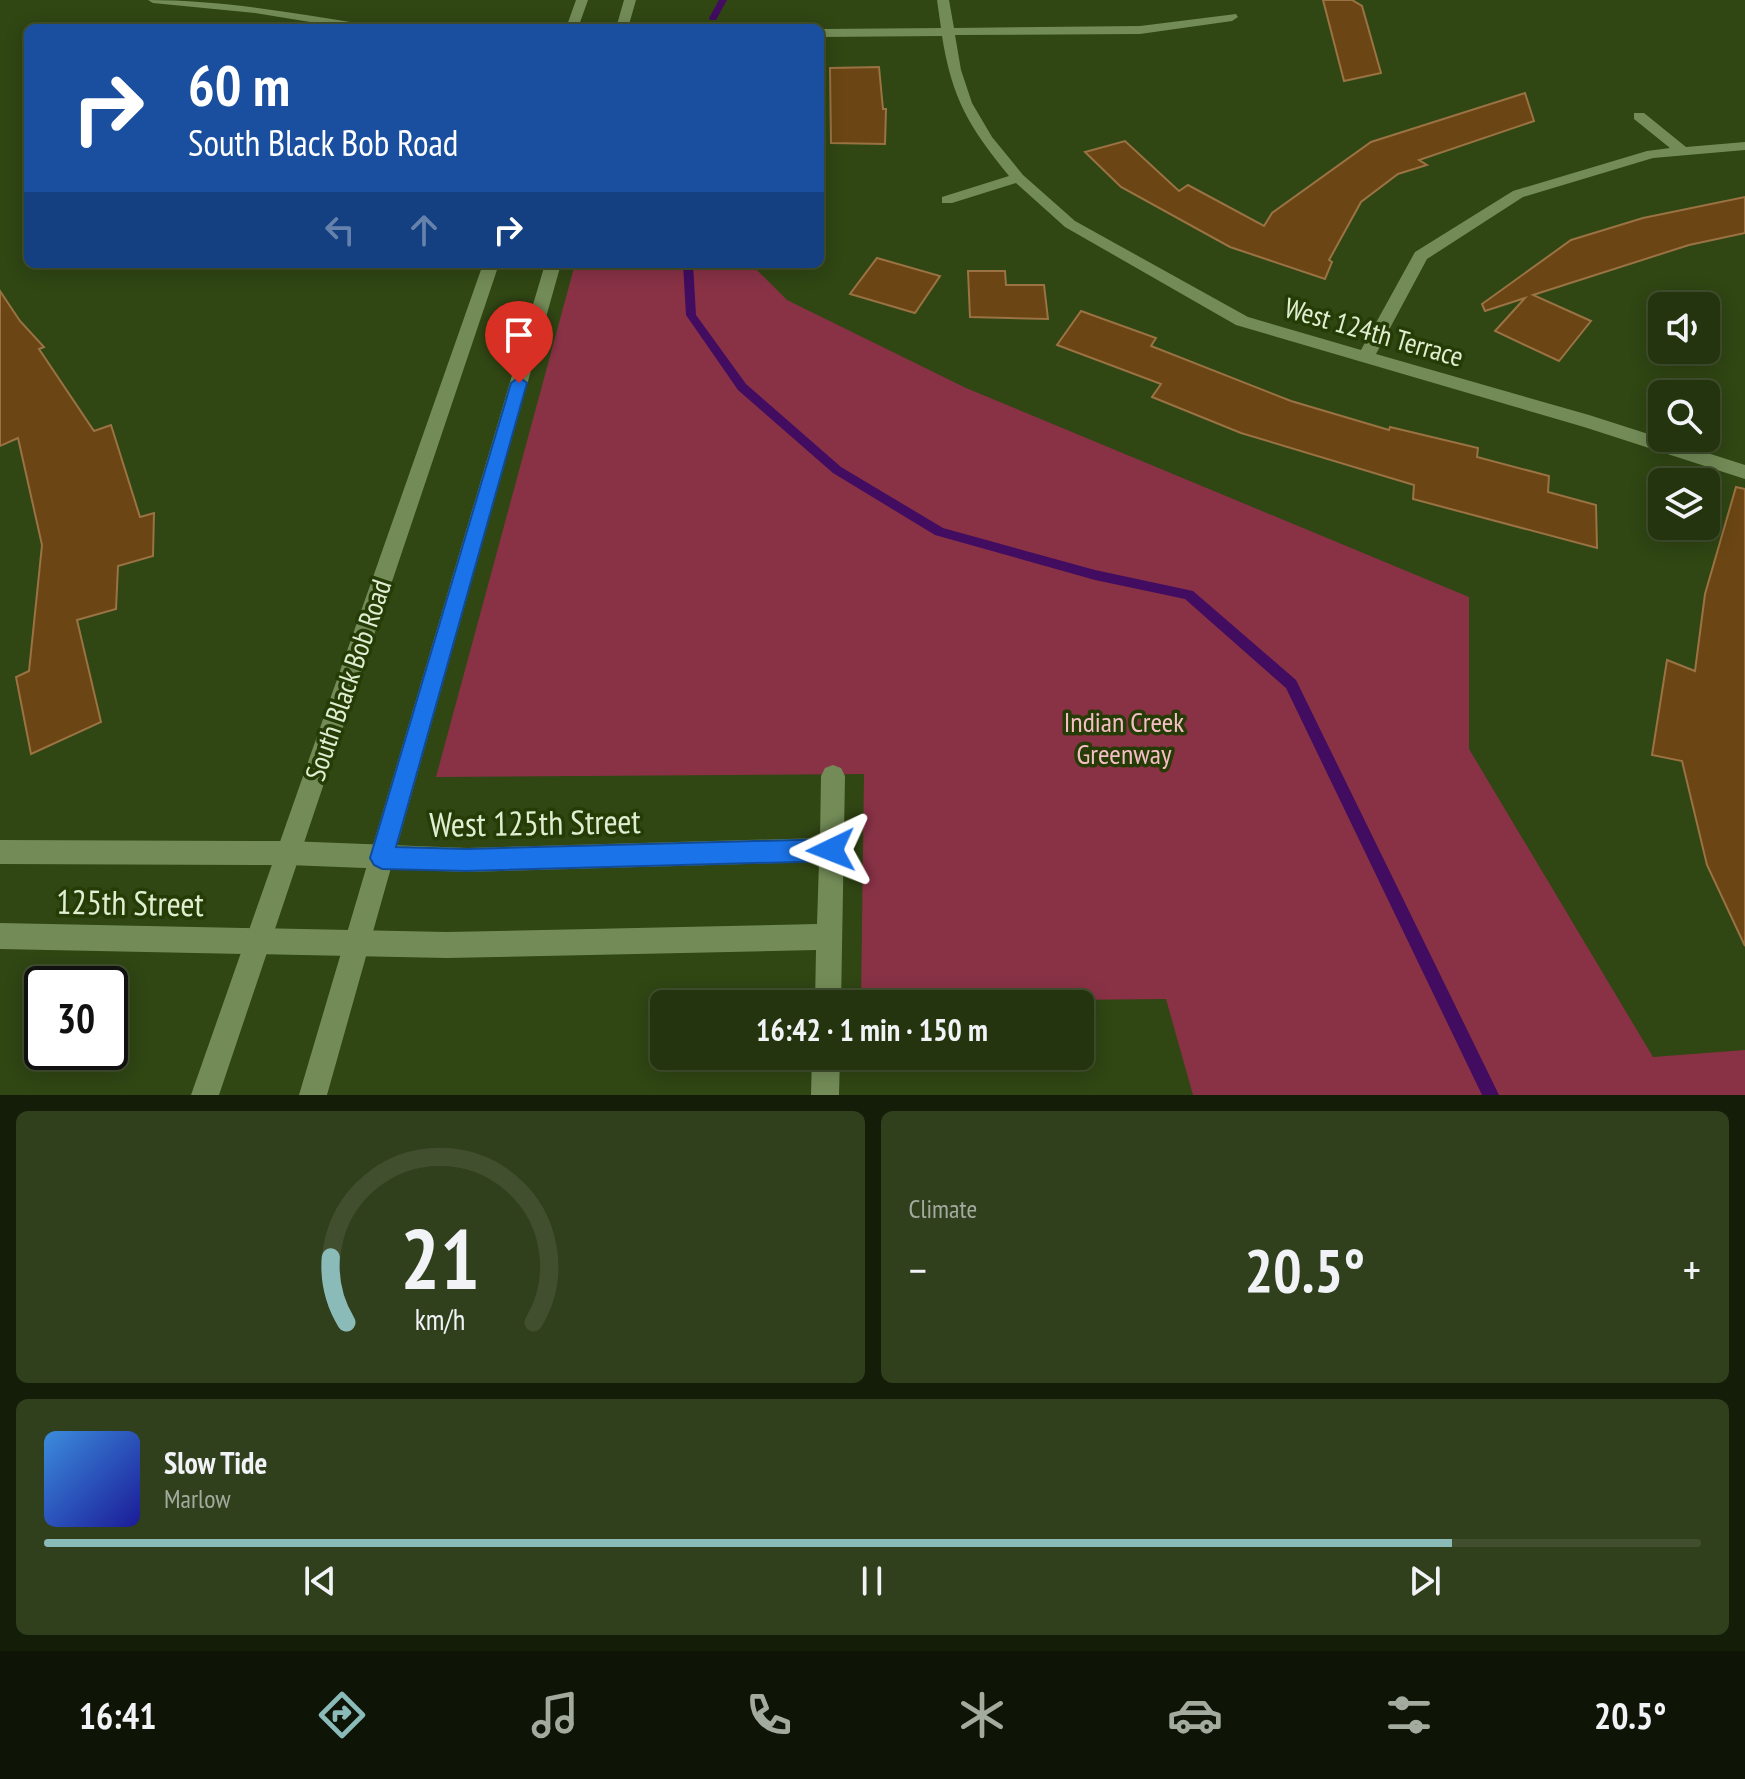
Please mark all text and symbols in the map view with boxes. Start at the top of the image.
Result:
text: 60 m [188,49,290,121]
icon: right [56,56,160,160]
text: South Black Bob Road [188,119,458,166]
icon: left [318,208,362,252]
icon: ahead [402,208,446,252]
icon: right [486,208,530,252]
street label: West 124th Terrace [1280,288,1468,375]
map controls [1648,292,1720,540]
button: sound [1648,292,1720,364]
pin [485,301,553,383]
icon: arrive [497,313,541,357]
button: search [1648,380,1720,452]
button: layers [1648,468,1720,540]
street label: South Black Bob Road [296,574,399,785]
park label: Indian Creek Greenway [1064,703,1184,772]
street label: West 125th Street [429,798,642,846]
position arrow [789,808,873,892]
street label: 125th Street [56,879,205,925]
speed limit sign: 30 [24,966,128,1070]
text: 16:42 · 1 min · 150 m [756,1010,988,1049]
text: Climate [909,1192,977,1225]
text: 21 [400,1204,480,1312]
text: 20.5° [1244,1231,1365,1309]
text: − [909,1241,927,1298]
text: + [1683,1241,1701,1298]
text: km/h [415,1301,466,1338]
text: Slow Tide [164,1443,267,1482]
text: Marlow [164,1482,230,1515]
icon: previous [298,1559,342,1603]
icon: pause [850,1559,894,1603]
icon: next [1403,1559,1447,1603]
icon: directions [314,1687,370,1743]
icon: music [527,1687,583,1743]
icon: phone [741,1687,797,1743]
icon: climate [954,1687,1010,1743]
icon: car [1167,1687,1223,1743]
icon: filters [1381,1687,1437,1743]
text: 16:41 [79,1692,157,1739]
text: 20.5° [1594,1692,1666,1739]

